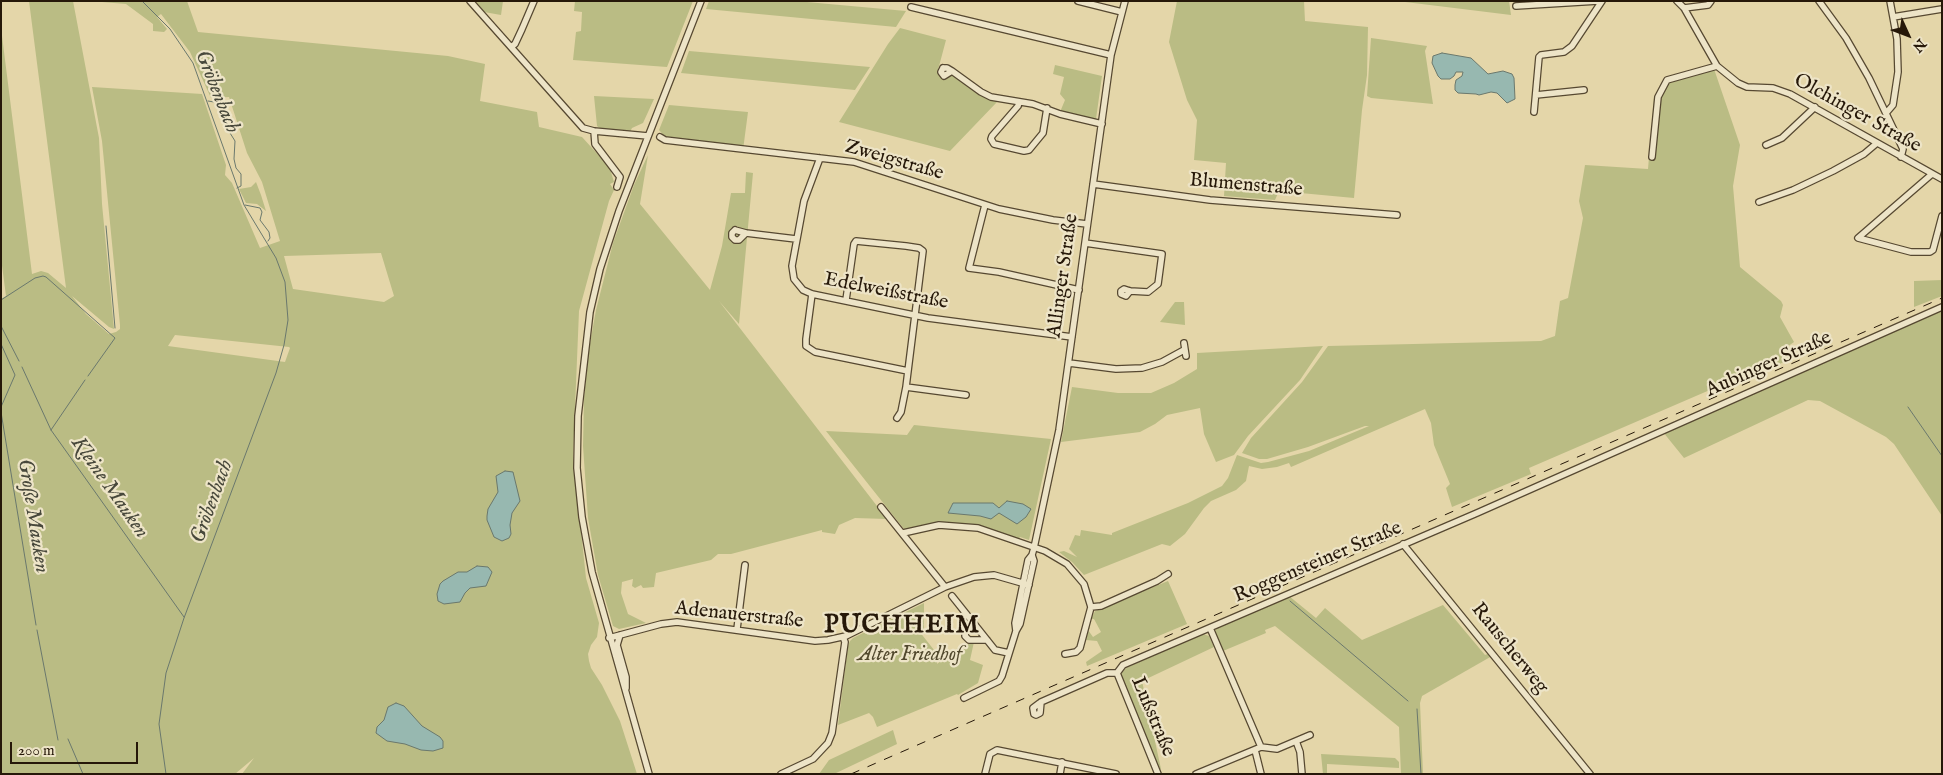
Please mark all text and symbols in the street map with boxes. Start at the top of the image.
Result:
north arrow [1883,10,1933,60]
text: N [1908,35,1930,56]
water label: Gröbenbach [188,47,244,137]
street label: Olchinger Straße [1789,69,1925,159]
street label: Zweigstraße [842,135,946,187]
street label: Blumenstraße [1188,169,1304,203]
street label: Allinger Straße [1043,213,1085,339]
street label: Edelweißstraße [822,268,950,316]
street label: Aubinger Straße [1703,327,1835,403]
water label: Kleine Mauken [65,432,153,544]
water label: Große Mauken [11,457,53,575]
water label: Gröbenbach [186,457,240,547]
street label: Roggensteiner Straße [1230,517,1406,609]
street label: Adenauerstraße [674,597,804,635]
street label: Rauscherweg [1465,599,1553,699]
district label: PUCHHEIM [823,612,981,642]
park label: Alter Friedhof [858,644,962,668]
street label: Lußstraße [1124,674,1180,760]
scale bar [12,732,140,764]
text: 200 m [18,741,55,760]

